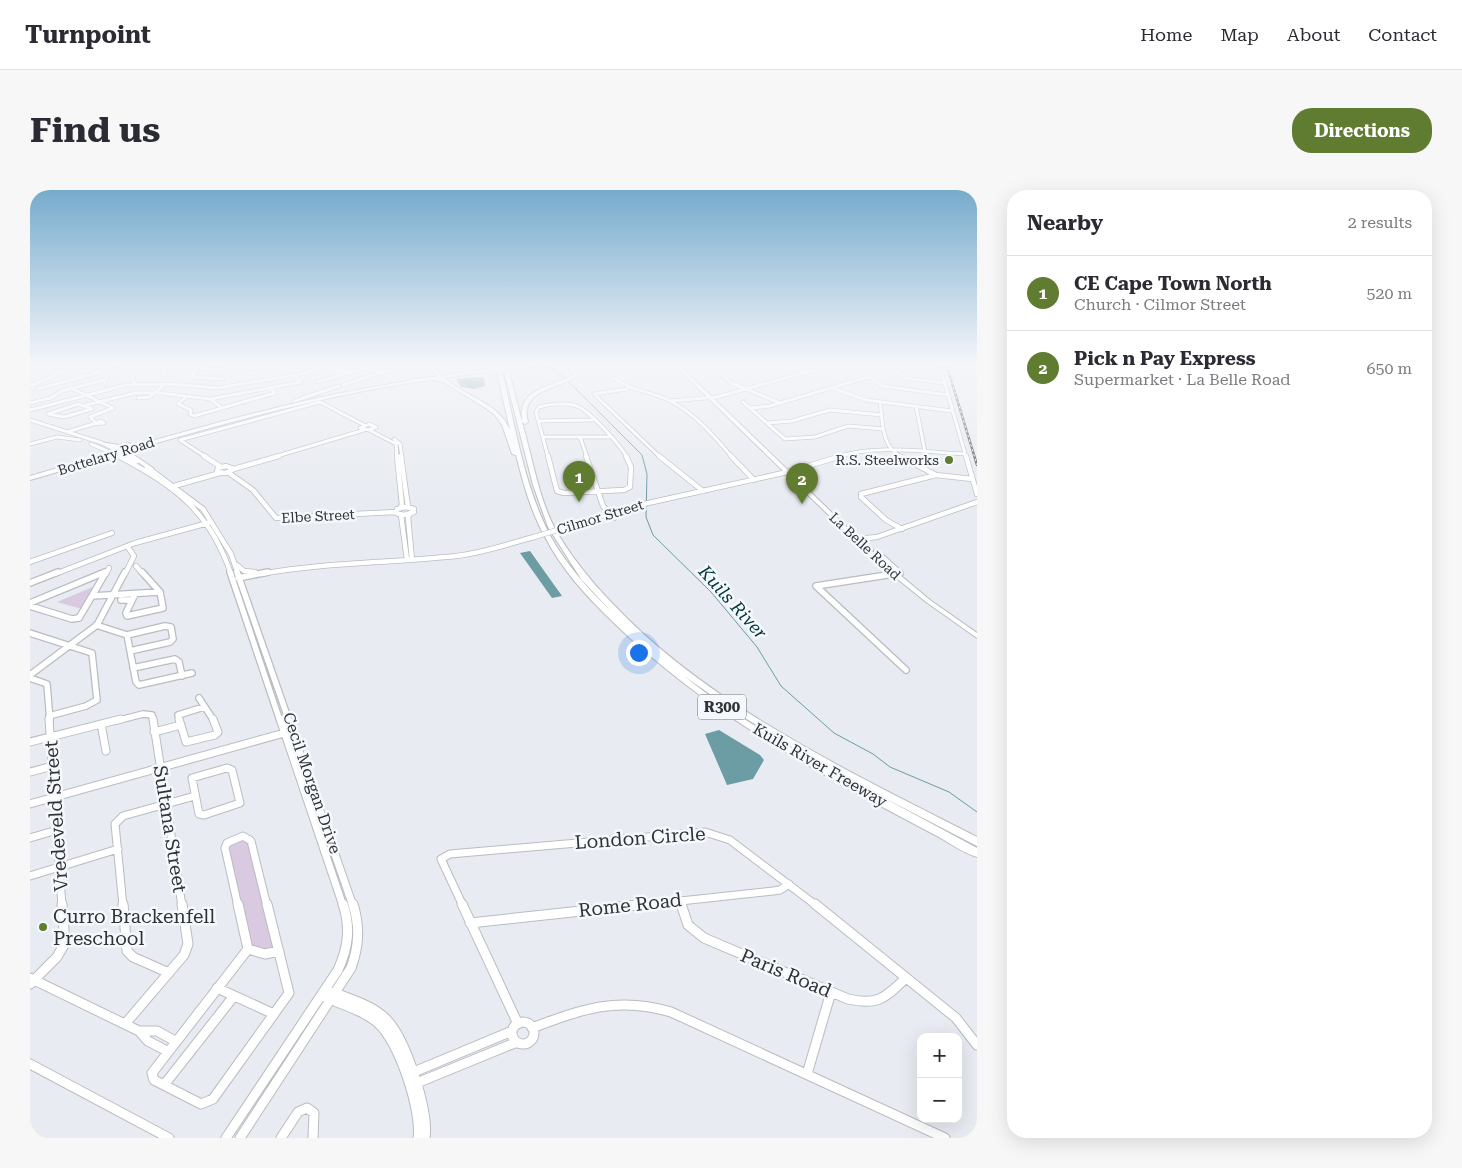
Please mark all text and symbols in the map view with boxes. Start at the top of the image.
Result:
text: Turnpoint [25,21,151,49]
text: Home [1140,24,1192,45]
text: Map [1220,24,1259,45]
text: About [1287,24,1340,45]
text: Contact [1368,24,1437,45]
button: Directions [1292,108,1432,153]
text: Find us [30,110,160,151]
text: Nearby [1027,211,1103,235]
text: 2 results [1348,213,1412,232]
text: CE Cape Town North [1074,272,1272,295]
text: 1 [1039,284,1047,303]
text: 520 m [1366,284,1412,303]
text: Church · Cilmor Street [1074,295,1246,314]
text: Pick n Pay Express [1074,347,1256,370]
text: 2 [1039,359,1047,378]
text: 650 m [1366,359,1412,378]
text: Supermarket · La Belle Road [1074,370,1290,389]
street label: Bottelary Road [56,434,156,478]
place label: R.S. Steelworks [836,452,939,468]
marker: R.S. Steelworks [943,454,955,466]
pin: 1 [563,461,595,502]
pin: 2 [786,463,818,504]
street label: Cilmor Street [555,496,645,538]
street label: Elbe Street [281,506,355,526]
street label: La Belle Road [826,509,904,583]
water label: Kuils River [694,560,772,643]
your location [626,640,652,666]
road number: R300 [698,694,746,720]
street label: Cecil Morgan Drive [279,710,345,856]
street label: Kuils River Freeway [750,719,891,811]
street label: Vredeveld Street [39,740,73,892]
street label: Sultana Street [149,764,191,894]
street label: London Circle [574,822,706,854]
street label: Rome Road [577,888,683,922]
place label: Curro Brackenfell Preschool [53,905,215,950]
marker: Curro Brackenfell Preschool [37,921,49,933]
street label: Paris Road [737,944,835,1002]
map controls [917,1033,962,1123]
button: + [917,1033,962,1078]
button: − [917,1078,962,1123]

